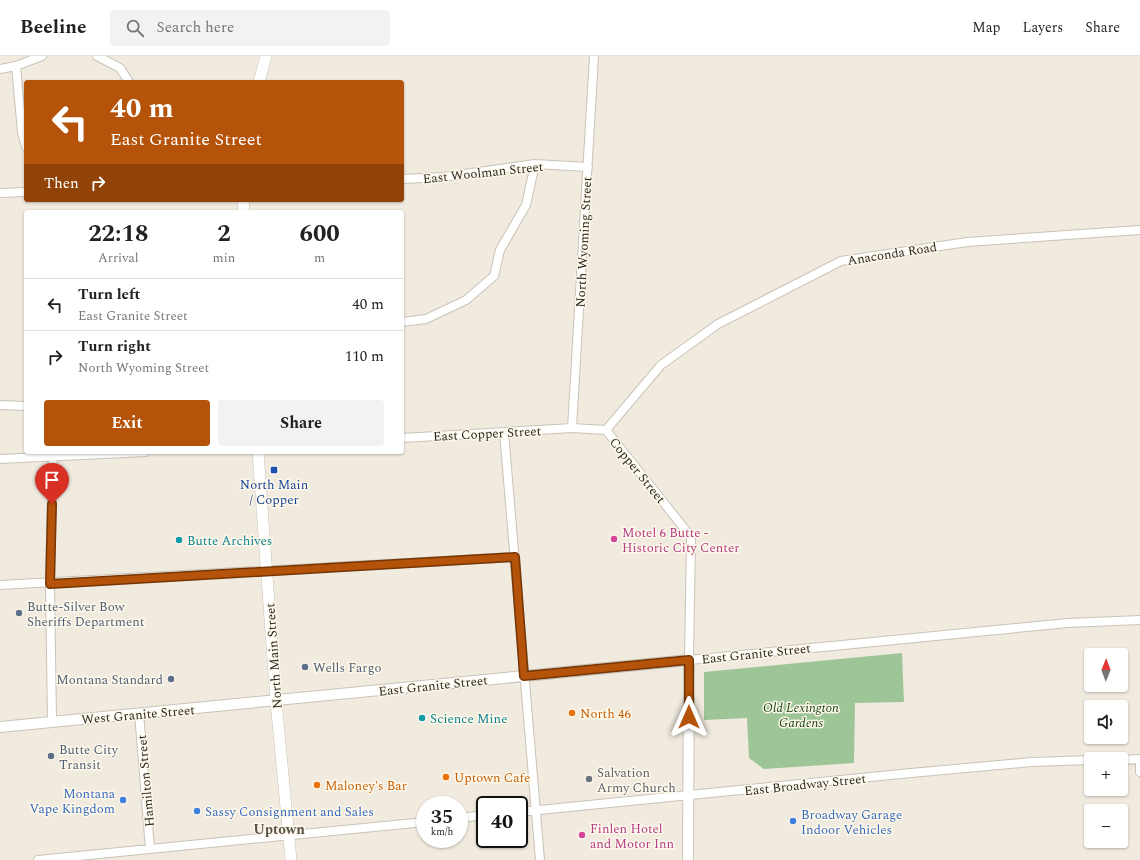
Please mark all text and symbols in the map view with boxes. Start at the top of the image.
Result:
search box [110,10,390,46]
text: Beeline [20,13,86,42]
text: Search here [156,16,234,39]
icon: search [124,17,146,39]
text: Map [972,17,1001,38]
text: Layers [1023,17,1063,38]
text: Share [1085,17,1120,38]
text: 40 m [110,87,174,130]
icon: left [44,96,96,148]
text: East Granite Street [110,126,262,153]
street label: East Woolman Street [422,157,545,189]
text: Then [44,172,79,195]
icon: right [87,172,109,194]
street label: North Wyoming Street [571,176,597,308]
text: 22:18 [88,216,148,252]
text: 2 [217,216,231,252]
text: 600 [299,216,340,252]
street label: Anaconda Road [846,237,938,271]
text: Arrival [98,248,139,268]
text: min [213,248,235,268]
text: m [314,248,325,268]
text: Turn left [78,283,140,306]
text: 40 m [352,293,384,316]
icon: left [44,294,66,316]
text: East Granite Street [78,306,188,326]
text: Turn right [78,335,151,358]
text: 110 m [345,345,384,368]
icon: right [44,346,66,368]
text: North Wyoming Street [78,358,209,378]
button: Exit [44,400,210,446]
button: Share [218,400,384,446]
street label: East Copper Street [432,421,542,447]
street label: Copper Street [604,433,670,508]
pin [35,463,69,504]
marker: North Main / Copper [269,465,279,475]
icon: arrive [41,469,63,491]
place label: North Main / Copper [240,475,309,510]
place label: Motel 6 Butte - Historic City Center [622,523,739,558]
place label: Butte Archives [187,531,272,551]
marker: Motel 6 Butte - Historic City Center [609,534,619,544]
marker: Butte Archives [174,535,184,545]
place label: Butte-Silver Bow Sheriffs Department [27,597,145,632]
street label: North Main Street [260,602,288,709]
marker: Butte-Silver Bow Sheriffs Department [14,608,24,618]
street label: East Granite Street [701,638,812,670]
north arrow [1084,648,1128,692]
map controls [1084,648,1128,848]
place label: Wells Fargo [313,658,382,678]
marker: Wells Fargo [300,662,310,672]
place label: Montana Standard [56,670,163,690]
street label: East Granite Street [378,670,489,702]
marker: Montana Standard [166,674,176,684]
position arrow [668,696,710,738]
park label: Old Lexington Gardens [763,698,839,733]
street label: West Granite Street [81,700,196,730]
button: sound [1084,700,1128,744]
place label: North 46 [580,704,631,724]
marker: North 46 [567,708,577,718]
place label: Science Mine [430,709,507,729]
marker: Science Mine [417,713,427,723]
street label: Hamilton Street [132,734,160,828]
place label: Butte City Transit [59,740,119,775]
marker: Butte City Transit [46,751,56,761]
button: + [1084,752,1128,796]
place label: Salvation Army Church [597,763,676,798]
place label: Uptown Cafe [454,768,530,788]
street label: East Broadway Street [743,769,867,801]
marker: Uptown Cafe [441,772,451,782]
marker: Salvation Army Church [584,774,594,784]
place label: Maloney's Bar [325,776,407,796]
marker: Maloney's Bar [312,780,322,790]
place label: Montana Vape Kingdom [29,784,116,819]
marker: Montana Vape Kingdom [118,795,128,805]
speed limit sign: 40 [476,796,528,848]
place label: Sassy Consignment and Sales [205,802,374,822]
text: 35 [431,802,453,832]
button: − [1084,804,1128,848]
place label: Broadway Garage Indoor Vehicles [801,805,902,840]
marker: Sassy Consignment and Sales [192,806,202,816]
marker: Broadway Garage Indoor Vehicles [788,816,798,826]
district label: Uptown [253,819,305,840]
place label: Finlen Hotel and Motor Inn [590,819,675,854]
text: km/h [431,824,453,840]
marker: Finlen Hotel and Motor Inn [577,830,587,840]

